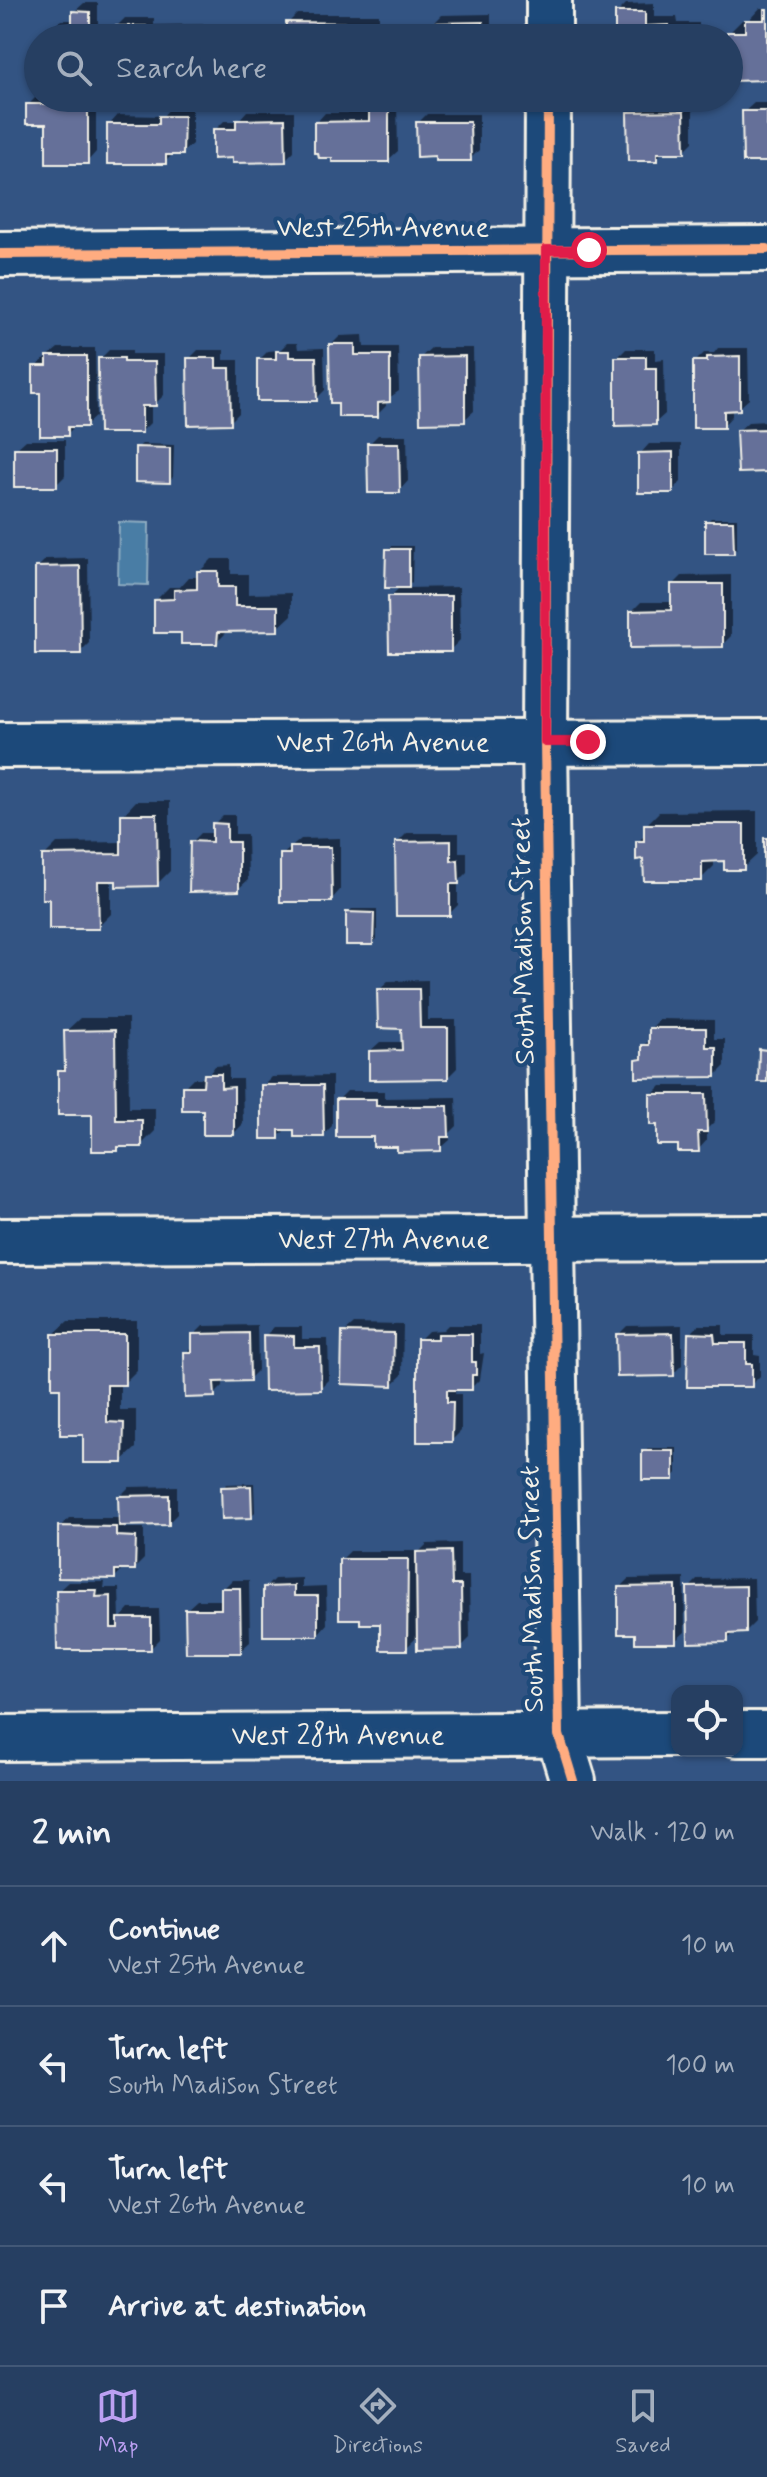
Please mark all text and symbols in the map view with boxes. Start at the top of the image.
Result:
search box [24,24,743,112]
icon: search [52,46,96,90]
text: Search here [116,49,267,88]
street label: West 25th Avenue [277,210,489,247]
route start [571,232,607,268]
route end [570,724,606,760]
street label: West 26th Avenue [276,725,490,762]
street label: South Madison Street [503,817,545,1065]
street label: West 27th Avenue [278,1222,490,1259]
street label: South Madison Street [512,1465,554,1713]
map controls [671,1685,743,1757]
button: locate [671,1685,743,1757]
street label: West 28th Avenue [232,1718,444,1755]
text: 2 min [32,1811,112,1856]
text: Walk · 120 m [590,1816,735,1850]
text: Continue [108,1910,220,1949]
icon: ahead [32,1924,76,1968]
text: 10 m [681,1929,735,1963]
text: West 25th Avenue [108,1949,305,1983]
text: Turn left [108,2030,228,2069]
icon: left [32,2044,76,2088]
text: 100 m [665,2049,735,2083]
text: South Madison Street [108,2069,338,2103]
text: Turn left [108,2150,228,2189]
icon: left [32,2164,76,2208]
text: 10 m [681,2169,735,2203]
text: West 26th Avenue [108,2189,306,2223]
icon: arrive [32,2284,76,2328]
text: Arrive at destination [108,2287,366,2326]
tab: Map [96,2384,140,2460]
tab: Directions [332,2384,423,2460]
tab: Saved [615,2384,671,2460]

